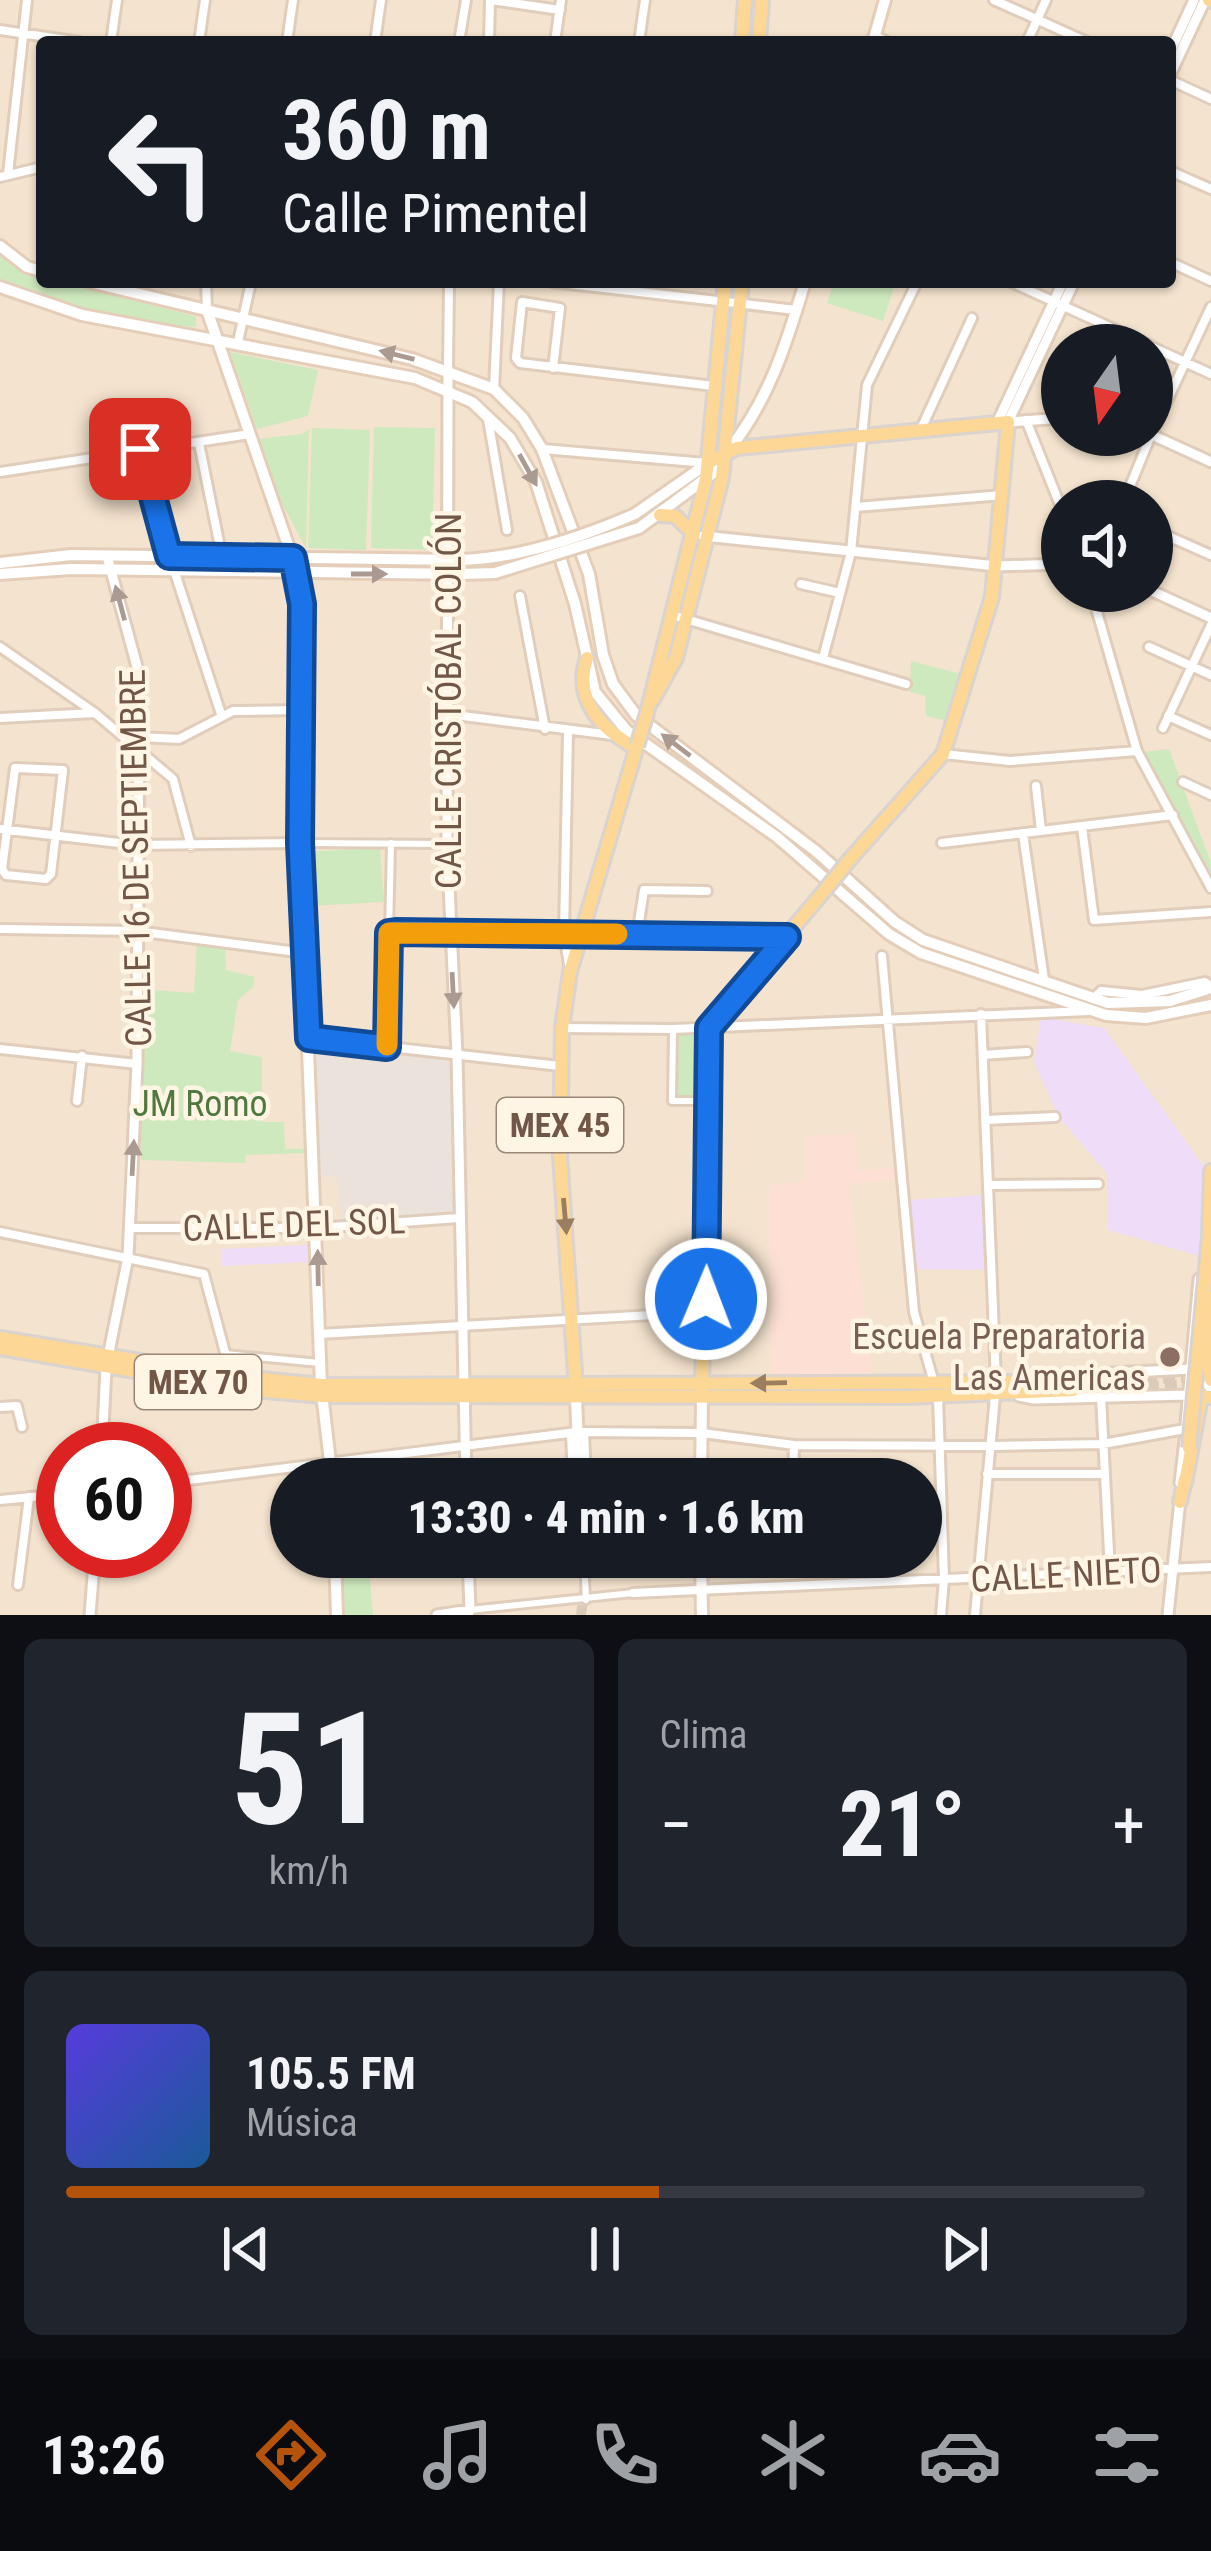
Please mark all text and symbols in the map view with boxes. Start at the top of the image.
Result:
text: 360 m [282,81,491,180]
icon: left [84,84,240,240]
text: Calle Pimentel [282,182,589,245]
north arrow [1041,324,1173,456]
map controls [1041,324,1173,612]
one-way arrow [378,345,415,364]
pin [89,398,191,500]
icon: arrive [107,416,173,482]
one-way arrow [517,452,538,487]
button: sound [1041,480,1173,612]
street label: CALLE CRISTÓBAL COLÓN [427,513,470,889]
one-way arrow [351,564,389,584]
one-way arrow [110,584,129,621]
street label: CALLE 16 DE SEPTIEMBRE [112,669,160,1047]
one-way arrow [660,734,692,758]
one-way arrow [444,972,463,1010]
park label: JM Romo [132,1083,268,1125]
road number: MEX 45 [497,1098,623,1152]
one-way arrow [124,1138,143,1176]
one-way arrow [555,1198,574,1235]
street label: CALLE DEL SOL [182,1200,406,1250]
position arrow [643,1236,769,1362]
one-way arrow [308,1248,327,1286]
place label: Escuela Preparatoria Las Americas [852,1316,1146,1399]
marker: Escuela Preparatoria Las Americas [1157,1344,1183,1370]
road number: MEX 70 [135,1355,261,1409]
one-way arrow [749,1373,787,1393]
speed limit sign: 60 [36,1422,192,1578]
text: 13:30 · 4 min · 1.6 km [407,1491,805,1544]
street label: CALLE NIETO [970,1549,1163,1601]
text: 51 [230,1678,388,1861]
text: Clima [660,1712,748,1758]
text: 21° [839,1773,966,1878]
text: − [660,1787,693,1864]
text: + [1112,1787,1145,1864]
text: km/h [269,1848,349,1894]
text: 105.5 FM [246,2047,416,2100]
text: Música [246,2100,358,2146]
icon: previous [213,2216,279,2282]
icon: pause [572,2216,638,2282]
icon: next [932,2216,998,2282]
icon: directions [249,2413,333,2497]
icon: music [416,2413,500,2497]
icon: phone [583,2413,667,2497]
icon: climate [751,2413,835,2497]
icon: car [918,2413,1002,2497]
icon: filters [1085,2413,1169,2497]
text: 13:26 [42,2424,166,2487]

